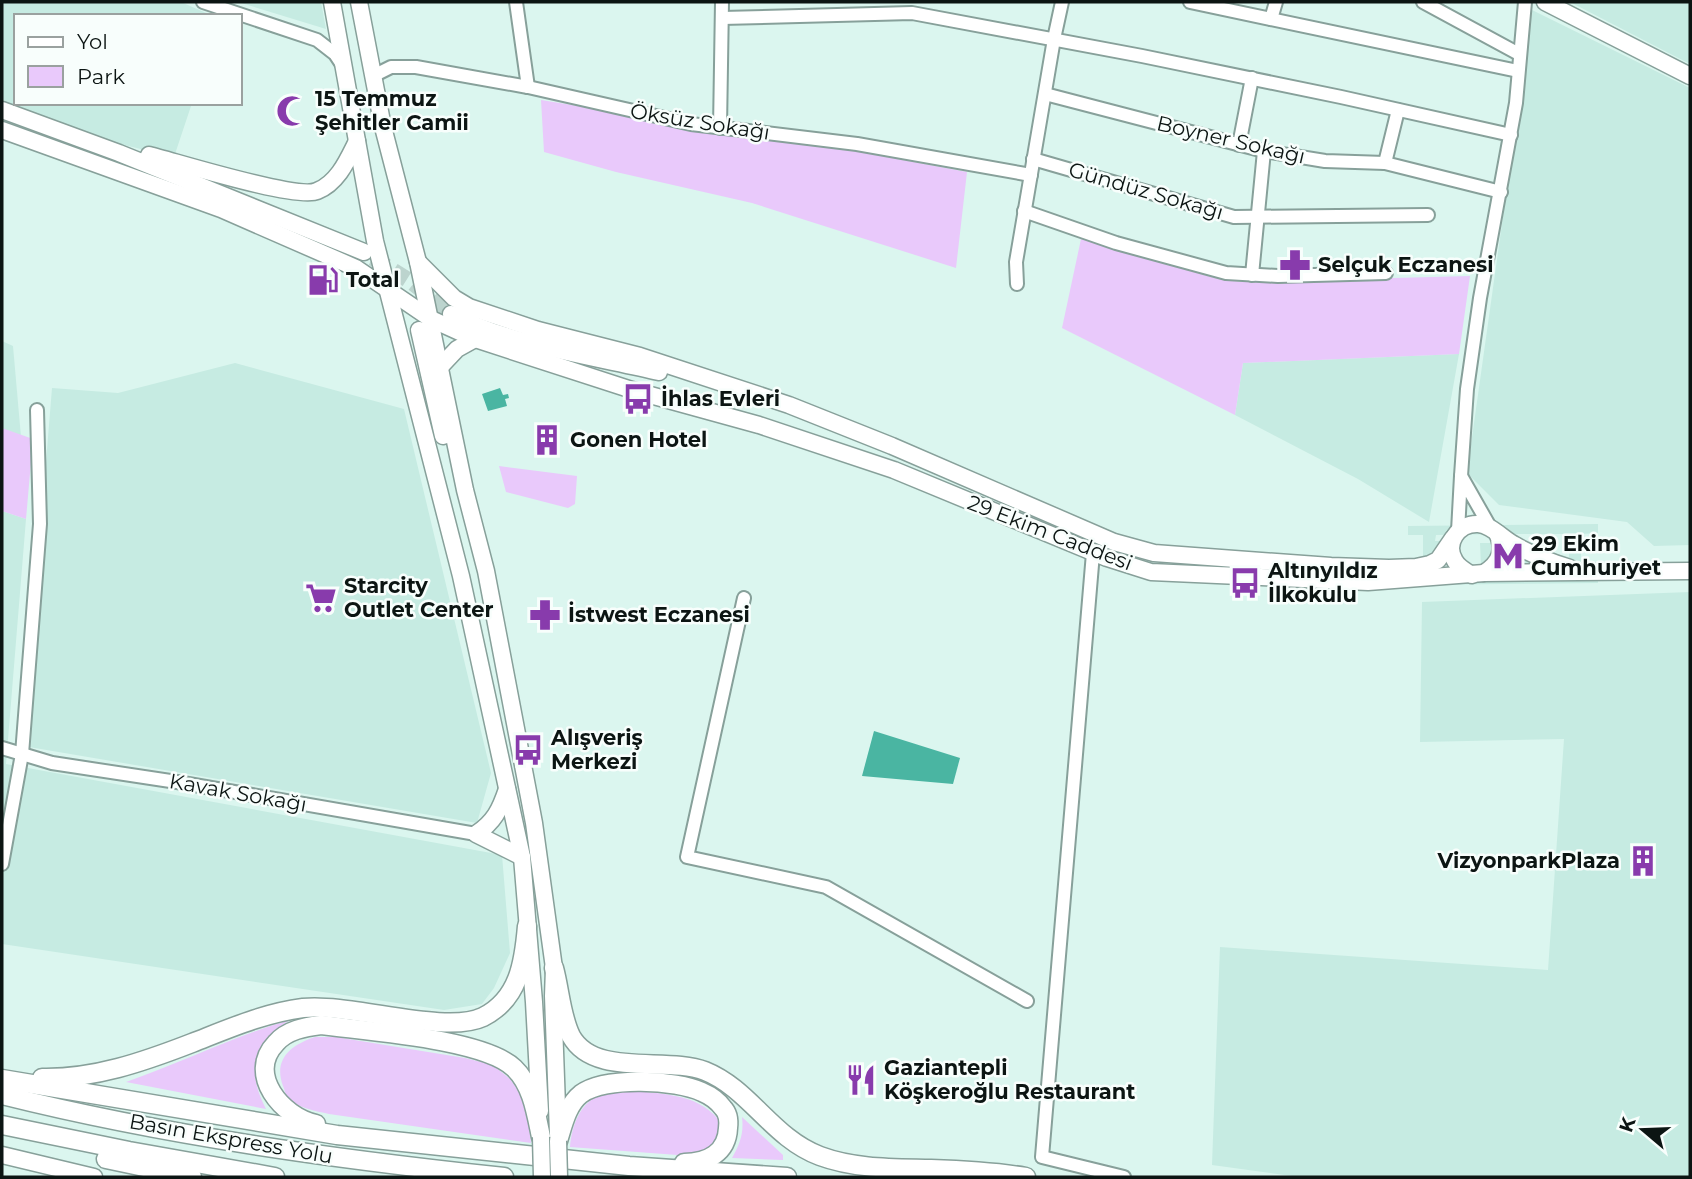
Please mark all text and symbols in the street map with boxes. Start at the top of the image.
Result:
legend [14,14,242,105]
text: Yol [77,29,108,54]
text: Park [77,64,125,89]
place label: 15 Temmuz Şehitler Camii [315,86,469,135]
mosque icon: 15 Temmuz Şehitler Camii [275,94,309,128]
street label: Öksüz Sokağı [628,98,772,145]
street label: Boyner Sokağı [1154,110,1308,169]
street label: Gündüz Sokağı [1066,156,1226,225]
pharmacy icon: Selçuk Eczanesi [1278,248,1312,282]
place label: Selçuk Eczanesi [1318,252,1494,277]
fuel station icon: Total [306,263,340,297]
place label: Total [346,267,400,292]
bus stop icon: İhlas Evleri [621,382,655,416]
place label: İhlas Evleri [661,385,780,411]
building icon: Gonen Hotel [530,423,564,457]
place label: Gonen Hotel [570,427,707,452]
street label: 29 Ekim Caddesi [964,490,1136,575]
place label: 29 Ekim Cumhuriyet [1531,531,1661,580]
metro station icon: 29 Ekim Cumhuriyet [1491,539,1525,573]
place label: Altınyıldız İlkokulu [1267,558,1378,607]
bus stop icon: Altınyıldız İlkokulu [1228,566,1262,600]
place label: Starcity Outlet Center [344,573,494,622]
supermarket icon: Starcity Outlet Center [304,581,338,615]
pharmacy icon: İstwest Eczanesi [528,598,562,632]
place label: İstwest Eczanesi [568,601,750,627]
place label: Alışveriş Merkezi [550,725,643,774]
bus stop icon: Alışveriş Merkezi [511,733,545,767]
street label: Kavak Sokağı [167,768,309,817]
building icon: VizyonparkPlaza [1626,844,1660,878]
place label: VizyonparkPlaza [1436,848,1620,873]
place label: Gaziantepli Köşkeroğlu Restaurant [884,1055,1135,1104]
restaurant icon: Gaziantepli Köşkeroğlu Restaurant [844,1063,878,1097]
north arrow [1608,1095,1678,1165]
street label: Basın Ekspress Yolu [127,1108,335,1169]
text: K [1614,1113,1641,1135]

